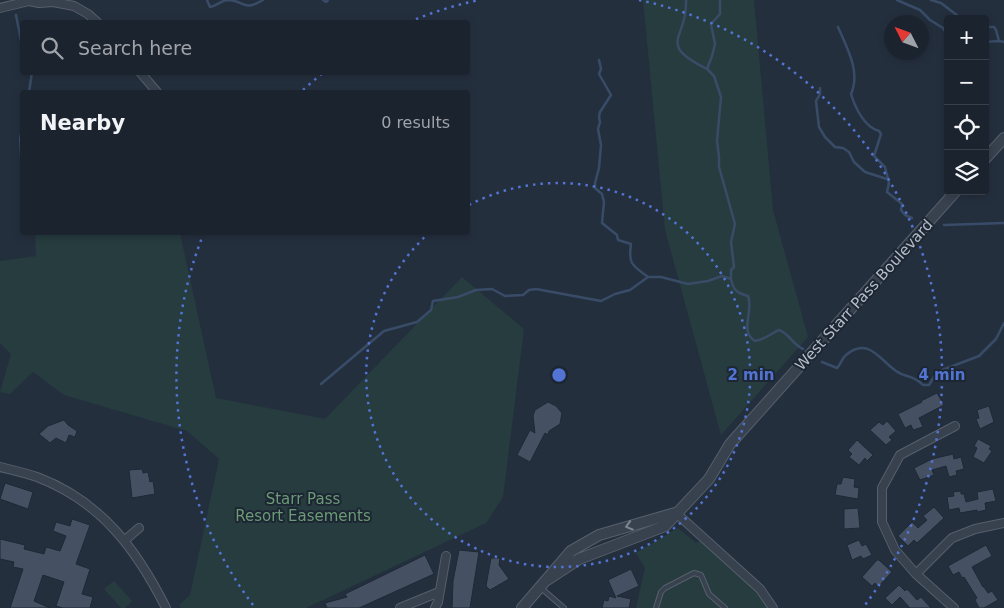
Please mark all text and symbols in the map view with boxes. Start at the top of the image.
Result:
north arrow [884,15,929,60]
map controls [944,15,989,195]
button: + [944,15,989,60]
search box [20,20,470,75]
icon: search [38,34,66,62]
text: Search here [78,37,192,59]
button: − [944,60,989,105]
button: locate [944,105,989,150]
text: Nearby [40,111,125,135]
text: 0 results [381,113,450,132]
button: layers [944,150,989,195]
street label: West Starr Pass Boulevard [791,216,937,374]
centre of rings [550,366,568,384]
text: 2 min [727,366,775,384]
text: 4 min [918,366,966,384]
park label: Starr Pass Resort Easements [235,490,371,525]
one-way arrow [626,521,634,531]

